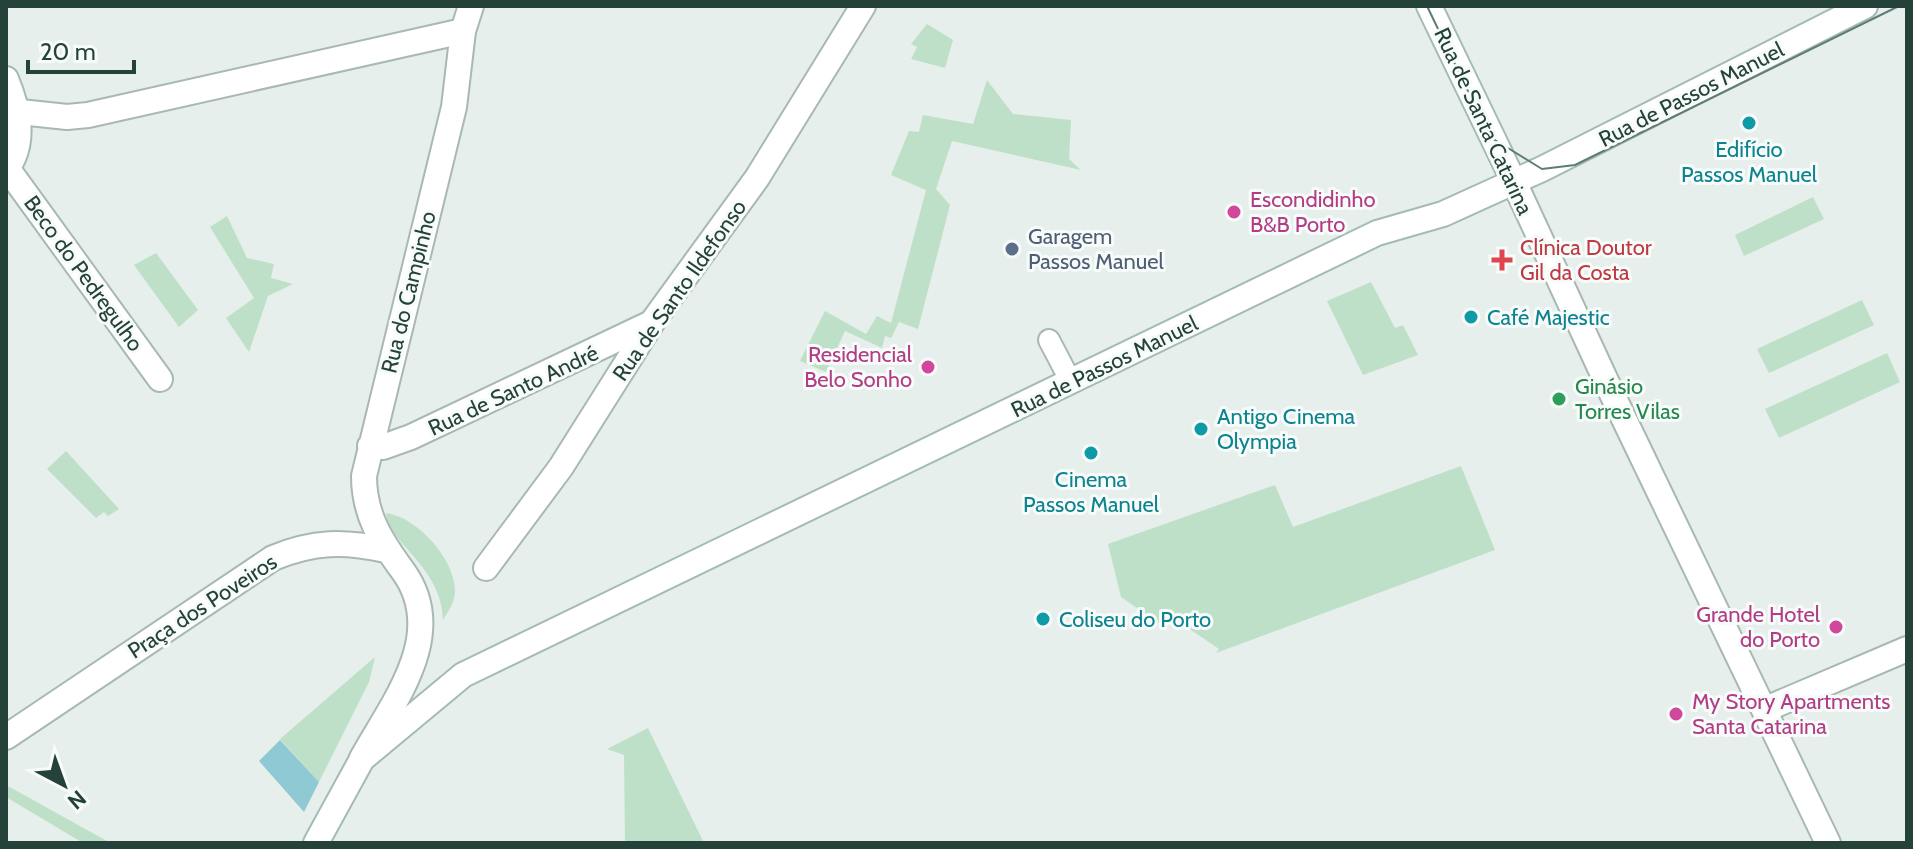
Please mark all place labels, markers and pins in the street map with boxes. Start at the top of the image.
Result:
marker: Edifício Passos Manuel [1740,114,1758,132]
place label: Edifício Passos Manuel [1681,136,1818,188]
place label: Escondidinho B&B Porto [1250,186,1376,238]
marker: Escondidinho B&B Porto [1225,203,1243,221]
place label: Garagem Passos Manuel [1028,223,1165,275]
place label: Clínica Doutor Gil da Costa [1520,234,1652,286]
marker: Garagem Passos Manuel [1003,240,1021,258]
marker: Clínica Doutor Gil da Costa [1491,249,1513,271]
place label: Café Majestic [1487,304,1610,331]
marker: Café Majestic [1462,308,1480,326]
place label: Residencial Belo Sonho [804,341,913,393]
marker: Residencial Belo Sonho [919,358,937,376]
place label: Ginásio Torres Vilas [1575,373,1680,425]
marker: Ginásio Torres Vilas [1550,390,1568,408]
place label: Antigo Cinema Olympia [1217,403,1356,455]
marker: Antigo Cinema Olympia [1192,420,1210,438]
marker: Cinema Passos Manuel [1082,444,1100,462]
place label: Cinema Passos Manuel [1023,466,1160,518]
place label: Grande Hotel do Porto [1696,601,1821,653]
place label: Coliseu do Porto [1059,606,1211,633]
marker: Coliseu do Porto [1034,610,1052,628]
marker: Grande Hotel do Porto [1827,618,1845,636]
place label: My Story Apartments Santa Catarina [1692,688,1890,740]
marker: My Story Apartments Santa Catarina [1667,705,1685,723]

